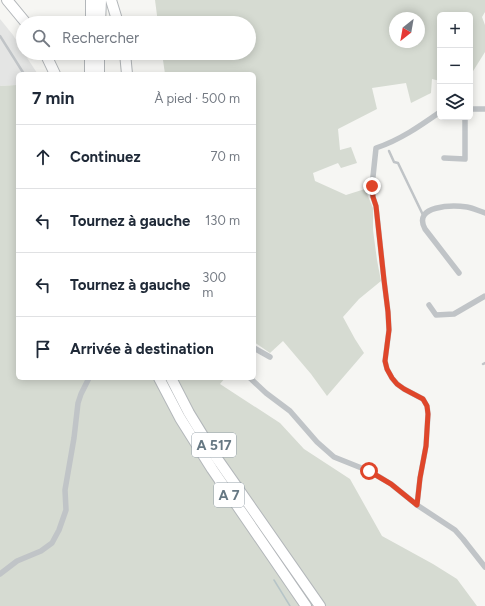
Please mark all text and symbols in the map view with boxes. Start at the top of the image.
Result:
north arrow [389,12,425,48]
map controls [437,12,473,120]
button: + [437,12,473,48]
search box [16,16,256,60]
icon: search [30,27,52,49]
text: Rechercher [62,29,139,47]
button: − [437,48,473,84]
button: layers [437,84,473,120]
text: 7 min [32,88,74,108]
text: À pied · 500 m [154,91,240,106]
icon: ahead [32,146,54,168]
text: Continuez [70,148,141,166]
text: 70 m [210,149,240,164]
route end [363,177,381,195]
icon: left [32,210,54,232]
text: Tournez à gauche [70,212,190,230]
text: 130 m [205,213,240,228]
text: 300 m [202,270,226,300]
icon: left [32,274,54,296]
text: Tournez à gauche [70,276,190,294]
icon: arrive [32,338,54,360]
text: Arrivée à destination [70,340,214,358]
road number: A 517 [192,433,236,457]
route start [360,462,378,480]
road number: A 7 [214,483,244,507]

